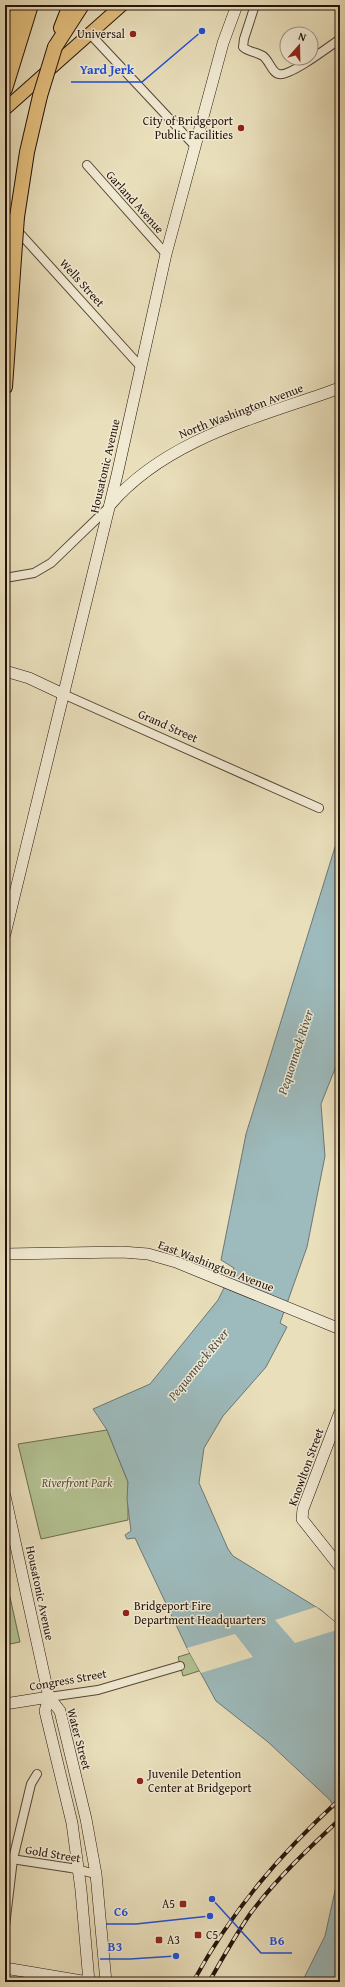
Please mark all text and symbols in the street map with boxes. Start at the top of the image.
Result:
place label: Universal [77,25,126,42]
north arrow [279,26,319,66]
text: N [296,28,309,46]
marker: Universal [128,29,138,39]
callout: Yard Jerk [71,57,142,82]
text: Yard Jerk [80,60,135,79]
place label: City of Bridgeport Public Facilities [143,112,234,143]
marker: City of Bridgeport Public Facilities [236,123,246,133]
street label: Garland Avenue [102,166,168,237]
street label: Wells Street [56,255,109,311]
street label: North Washington Avenue [176,379,306,442]
street label: Housatonic Avenue [85,417,124,515]
street label: Grand Street [136,705,201,747]
water label: Pequonnock River [273,1006,318,1098]
street label: East Washington Avenue [156,1236,277,1296]
water label: Pequonnock River [163,1323,234,1405]
street label: Knowlton Street [284,1425,328,1508]
park label: Riverfront Park [41,1474,113,1491]
street label: Housatonic Avenue [22,1544,59,1642]
place label: Bridgeport Fire Department Headquarters [134,1597,266,1628]
marker: Bridgeport Fire Department Headquarters [121,1608,131,1618]
street label: Congress Street [28,1664,109,1695]
street label: Water Street [63,1706,96,1772]
place label: Juvenile Detention Center at Bridgeport [146,1765,253,1796]
marker: Juvenile Detention Center at Bridgeport [135,1776,145,1786]
street label: Gold Street [24,1841,83,1866]
place label: A5 [162,1895,175,1912]
callout: C6 [106,1899,136,1924]
marker: A5 [178,1899,188,1909]
text: C6 [114,1902,128,1921]
place label: C5 [206,1926,219,1943]
callout: B6 [261,1928,292,1953]
marker: C5 [193,1930,203,1940]
place label: A3 [167,1931,180,1948]
text: B6 [270,1931,285,1950]
callout: B3 [100,1934,130,1959]
marker: A3 [154,1935,164,1945]
text: B3 [108,1937,122,1956]

